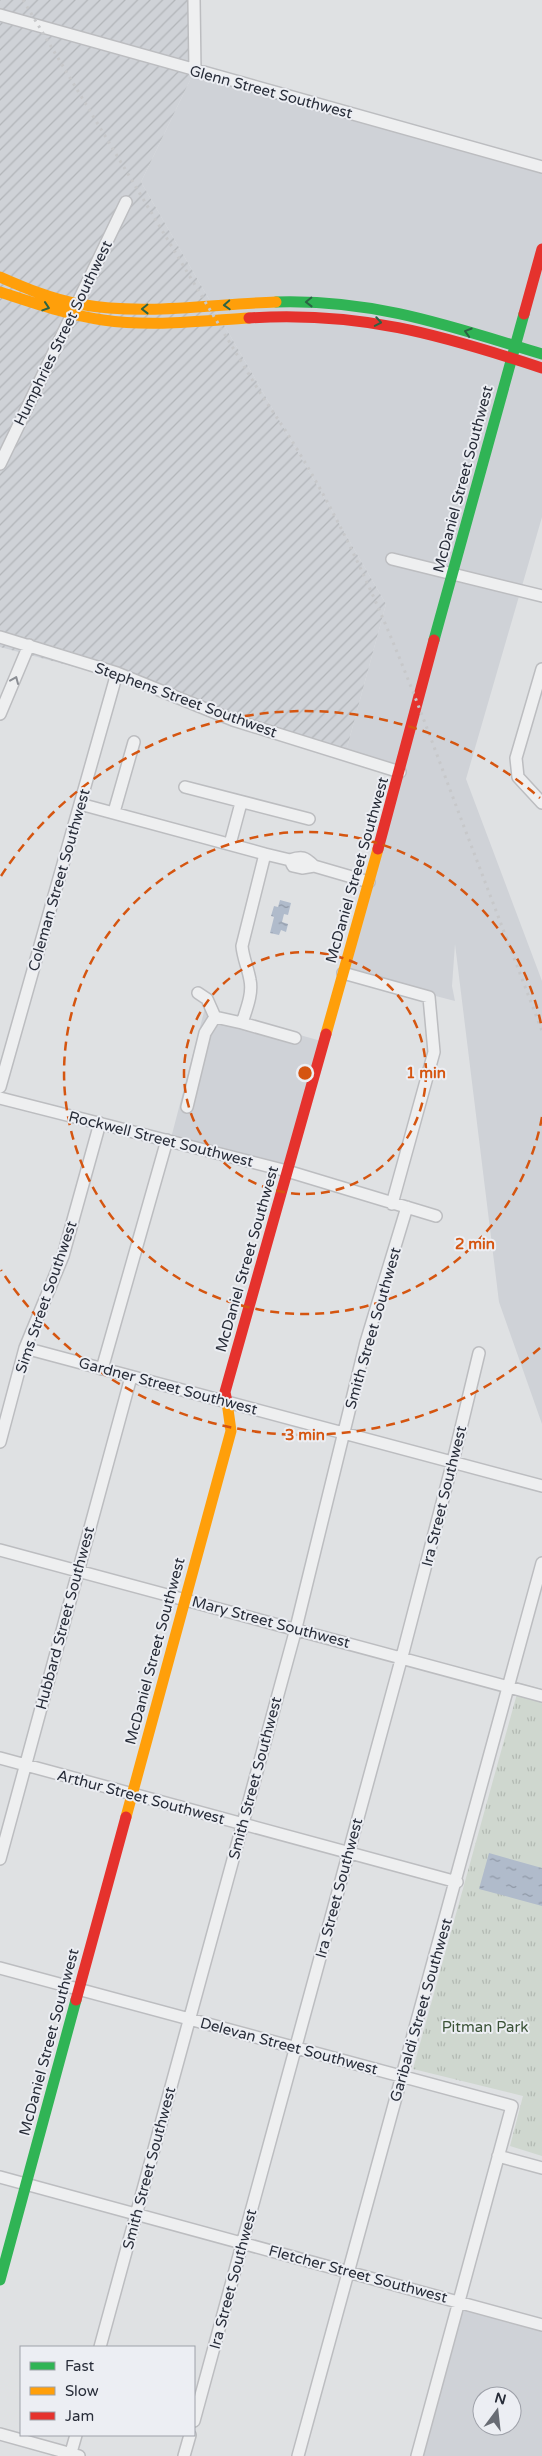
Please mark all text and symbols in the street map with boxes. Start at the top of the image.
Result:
street label: Glenn Street Southwest [188,62,355,122]
street label: Humphries Street Southwest [10,237,116,429]
one-way arrow [304,297,312,307]
one-way arrow [222,300,230,310]
one-way arrow [42,301,50,311]
one-way arrow [141,304,149,314]
one-way arrow [373,317,382,327]
one-way arrow [464,327,472,337]
street label: McDaniel Street Southwest [429,383,497,575]
street label: Stephens Street Southwest [92,659,280,741]
one-way arrow [8,676,19,685]
street label: McDaniel Street Southwest [322,775,392,965]
street label: Coleman Street Southwest [24,786,94,973]
centre of rings [296,1064,314,1082]
text: 1 min [406,1064,446,1082]
street label: Rockwell Street Southwest [67,1107,255,1171]
street label: McDaniel Street Southwest [212,1164,282,1354]
street label: Sims Street Southwest [11,1218,81,1375]
text: 2 min [455,1235,495,1253]
street label: Smith Street Southwest [341,1245,405,1411]
street label: Gardner Street Southwest [77,1353,260,1419]
street label: Ira Street Southwest [418,1424,470,1568]
text: 3 min [285,1426,325,1444]
street label: Hubbard Street Southwest [32,1524,98,1711]
street label: McDaniel Street Southwest [121,1555,189,1747]
street label: Mary Street Southwest [190,1592,352,1652]
street label: Smith Street Southwest [225,1695,285,1861]
street label: Arthur Street Southwest [55,1766,227,1828]
street label: Ira Street Southwest [312,1816,366,1960]
street label: Garibaldi Street Southwest [386,1916,456,2104]
street label: McDaniel Street Southwest [15,1946,83,2138]
street label: Delevan Street Southwest [198,2014,380,2078]
park label: Pitman Park [442,2018,528,2036]
street label: Smith Street Southwest [119,2085,179,2251]
street label: Ira Street Southwest [206,2207,260,2351]
street label: Fletcher Street Southwest [267,2241,450,2307]
legend [20,2346,195,2436]
text: Fast [65,2357,95,2375]
text: Slow [65,2382,99,2400]
north arrow [472,2386,522,2436]
text: N [493,2389,508,2409]
text: Jam [65,2407,94,2425]

